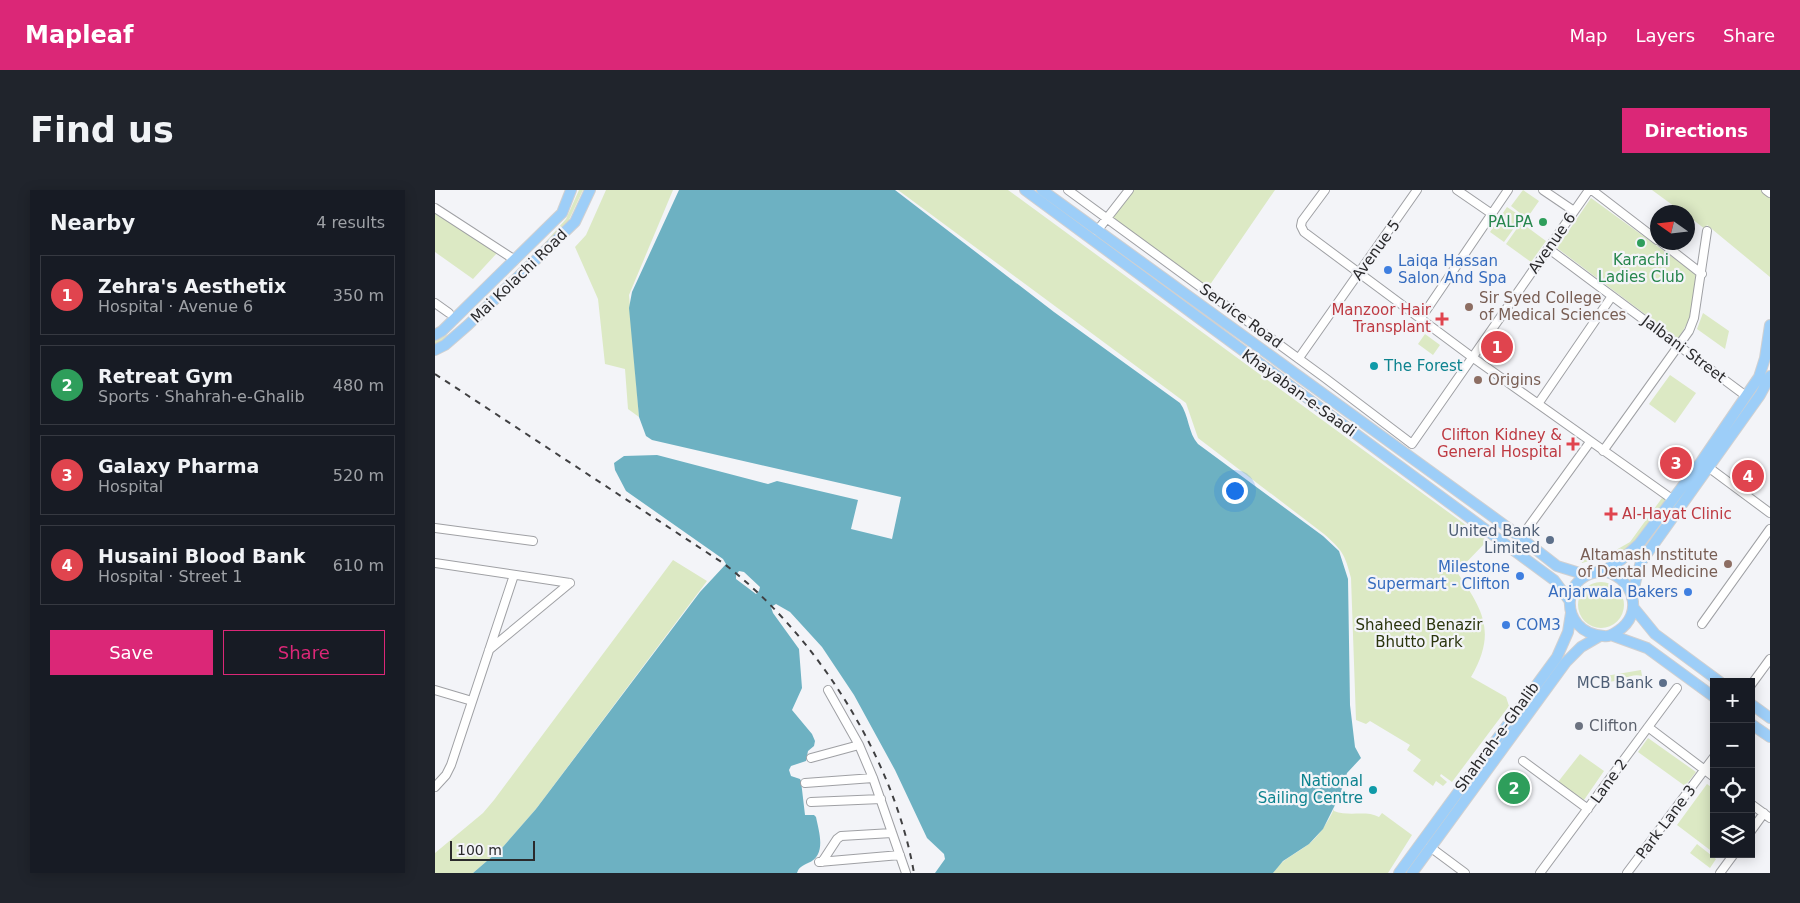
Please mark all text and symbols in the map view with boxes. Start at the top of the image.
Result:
text: Mapleaf [25,21,133,49]
text: Map [1569,25,1607,46]
text: Layers [1635,25,1695,46]
text: Share [1723,25,1775,46]
button: Directions [1622,108,1770,153]
text: Find us [30,110,174,150]
north arrow [1650,205,1695,250]
street label: Avenue 6 [1525,209,1579,277]
text: Nearby [50,211,135,235]
text: 4 results [316,213,385,232]
place label: PALPA [1488,213,1534,231]
street label: Avenue 5 [1348,216,1404,284]
marker: PALPA [1537,216,1549,228]
street label: Mai Kolachi Road [467,225,571,327]
marker: Karachi Ladies Club [1635,237,1647,249]
place label: Karachi Ladies Club [1598,251,1684,286]
place label: Laiqa Hassan Salon And Spa [1398,252,1507,287]
marker: Laiqa Hassan Salon And Spa [1382,264,1394,276]
text: Zehra's Aesthetix [98,275,286,297]
street label: Service Road [1196,280,1286,352]
text: 1 [61,286,73,305]
text: 350 m [333,286,384,305]
place label: Sir Syed College of Medical Sciences [1479,289,1627,324]
text: Hospital · Avenue 6 [98,297,253,316]
place label: Manzoor Hair Transplant [1331,301,1432,336]
marker: Sir Syed College of Medical Sciences [1463,301,1475,313]
street label: Jalbani Street [1638,311,1730,387]
marker: Manzoor Hair Transplant [1435,312,1449,326]
pin: 1 [1481,328,1513,366]
street label: Khayaban-e-Saadi [1239,346,1359,440]
place label: The Forest [1383,357,1463,375]
marker: The Forest [1368,360,1380,372]
text: Retreat Gym [98,365,233,387]
place label: Origins [1488,371,1541,389]
marker: Origins [1472,374,1484,386]
text: 2 [61,376,73,395]
text: 480 m [333,376,384,395]
text: Sports · Shahrah-e-Ghalib [98,387,305,406]
place label: Clifton Kidney & General Hospital [1437,426,1562,461]
marker: Clifton Kidney & General Hospital [1566,437,1580,451]
pin: 3 [1660,444,1692,482]
text: Galaxy Pharma [98,455,259,477]
pin: 4 [1732,457,1764,495]
text: 3 [61,466,73,485]
text: 520 m [333,466,384,485]
text: Hospital [98,477,163,496]
your location [1222,478,1248,504]
place label: Al-Hayat Clinic [1622,505,1732,523]
marker: Al-Hayat Clinic [1604,507,1618,521]
place label: United Bank Limited [1448,522,1540,557]
marker: United Bank Limited [1544,534,1556,546]
text: Husaini Blood Bank [98,545,306,567]
place label: Altamash Institute of Dental Medicine [1577,546,1718,581]
text: 4 [61,556,73,575]
text: 610 m [333,556,384,575]
place label: Milestone Supermart - Clifton [1367,558,1510,593]
marker: Altamash Institute of Dental Medicine [1722,558,1734,570]
text: Hospital · Street 1 [98,567,242,586]
marker: Milestone Supermart - Clifton [1514,570,1526,582]
place label: Anjarwala Bakers [1548,583,1678,601]
marker: Anjarwala Bakers [1682,586,1694,598]
park label: Shaheed Benazir Bhutto Park [1356,616,1483,651]
place label: COM3 [1516,616,1561,634]
marker: COM3 [1500,619,1512,631]
button: Save [50,630,213,675]
button: Share [223,630,385,675]
place label: MCB Bank [1577,674,1653,692]
marker: MCB Bank [1657,677,1669,689]
map controls [1710,678,1755,858]
button: + [1710,678,1755,723]
street label: Shahrah-e-Ghalib [1451,679,1543,795]
place label: Clifton [1589,717,1637,735]
marker: Clifton [1573,720,1585,732]
button: − [1710,723,1755,768]
street label: Lane 2 [1587,755,1631,807]
button: locate [1710,768,1755,813]
pin: 2 [1498,769,1530,807]
place label: National Sailing Centre [1258,772,1363,807]
street label: Park Lane 3 [1632,782,1700,862]
marker: National Sailing Centre [1367,784,1379,796]
button: layers [1710,813,1755,858]
scale bar [450,838,535,861]
text: 100 m [457,842,502,858]

